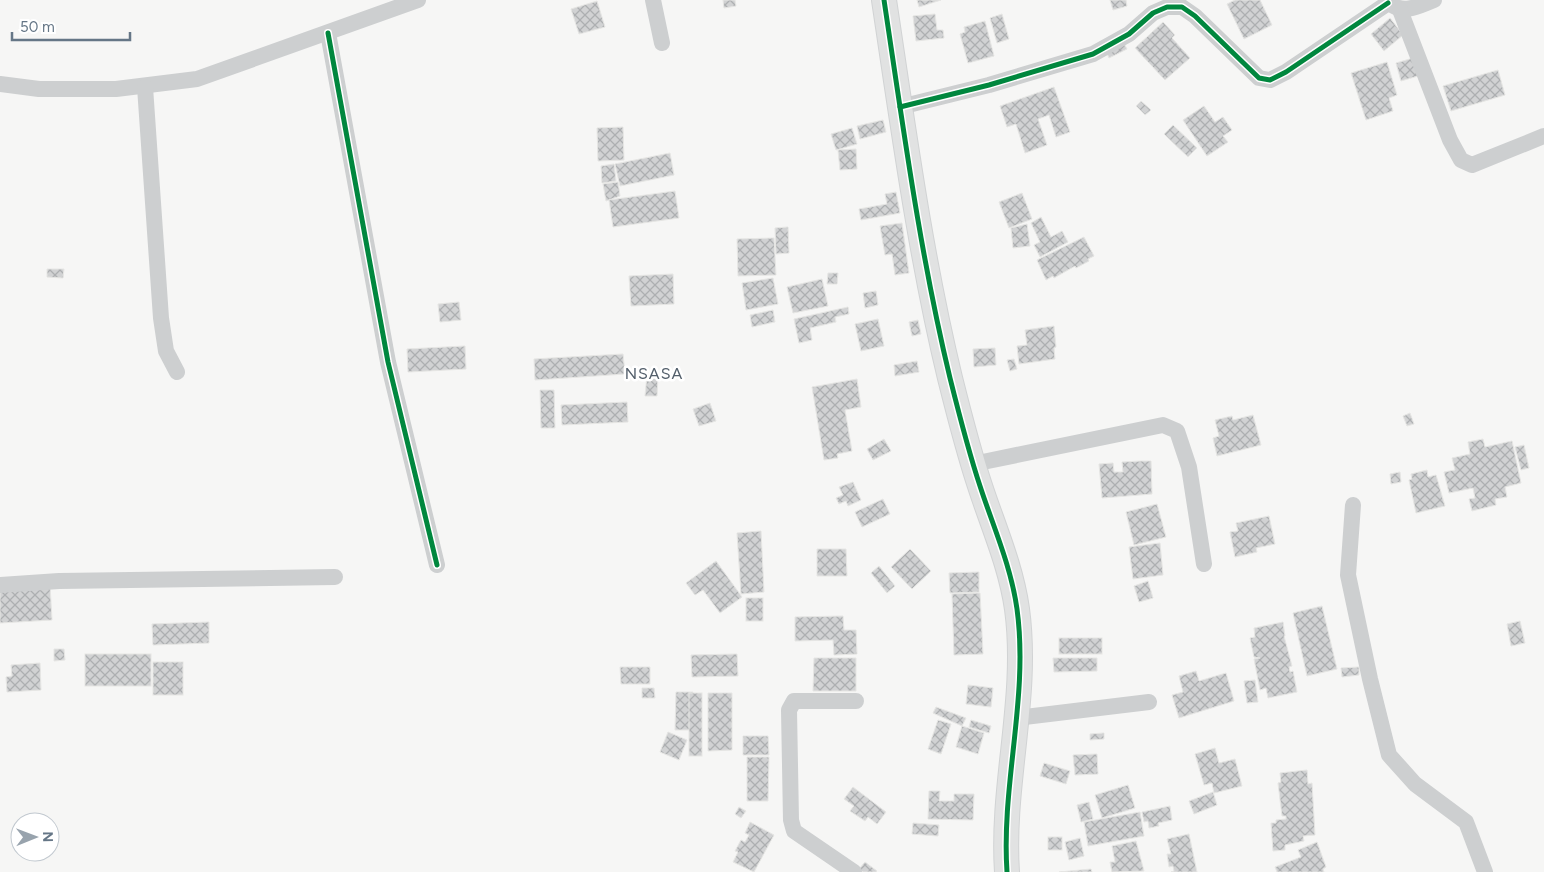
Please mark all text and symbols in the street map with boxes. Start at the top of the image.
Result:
scale bar [12,10,130,42]
text: 50 m [20,18,55,36]
district label: NSASA [625,364,683,383]
north arrow [10,812,60,862]
text: N [39,831,56,842]

